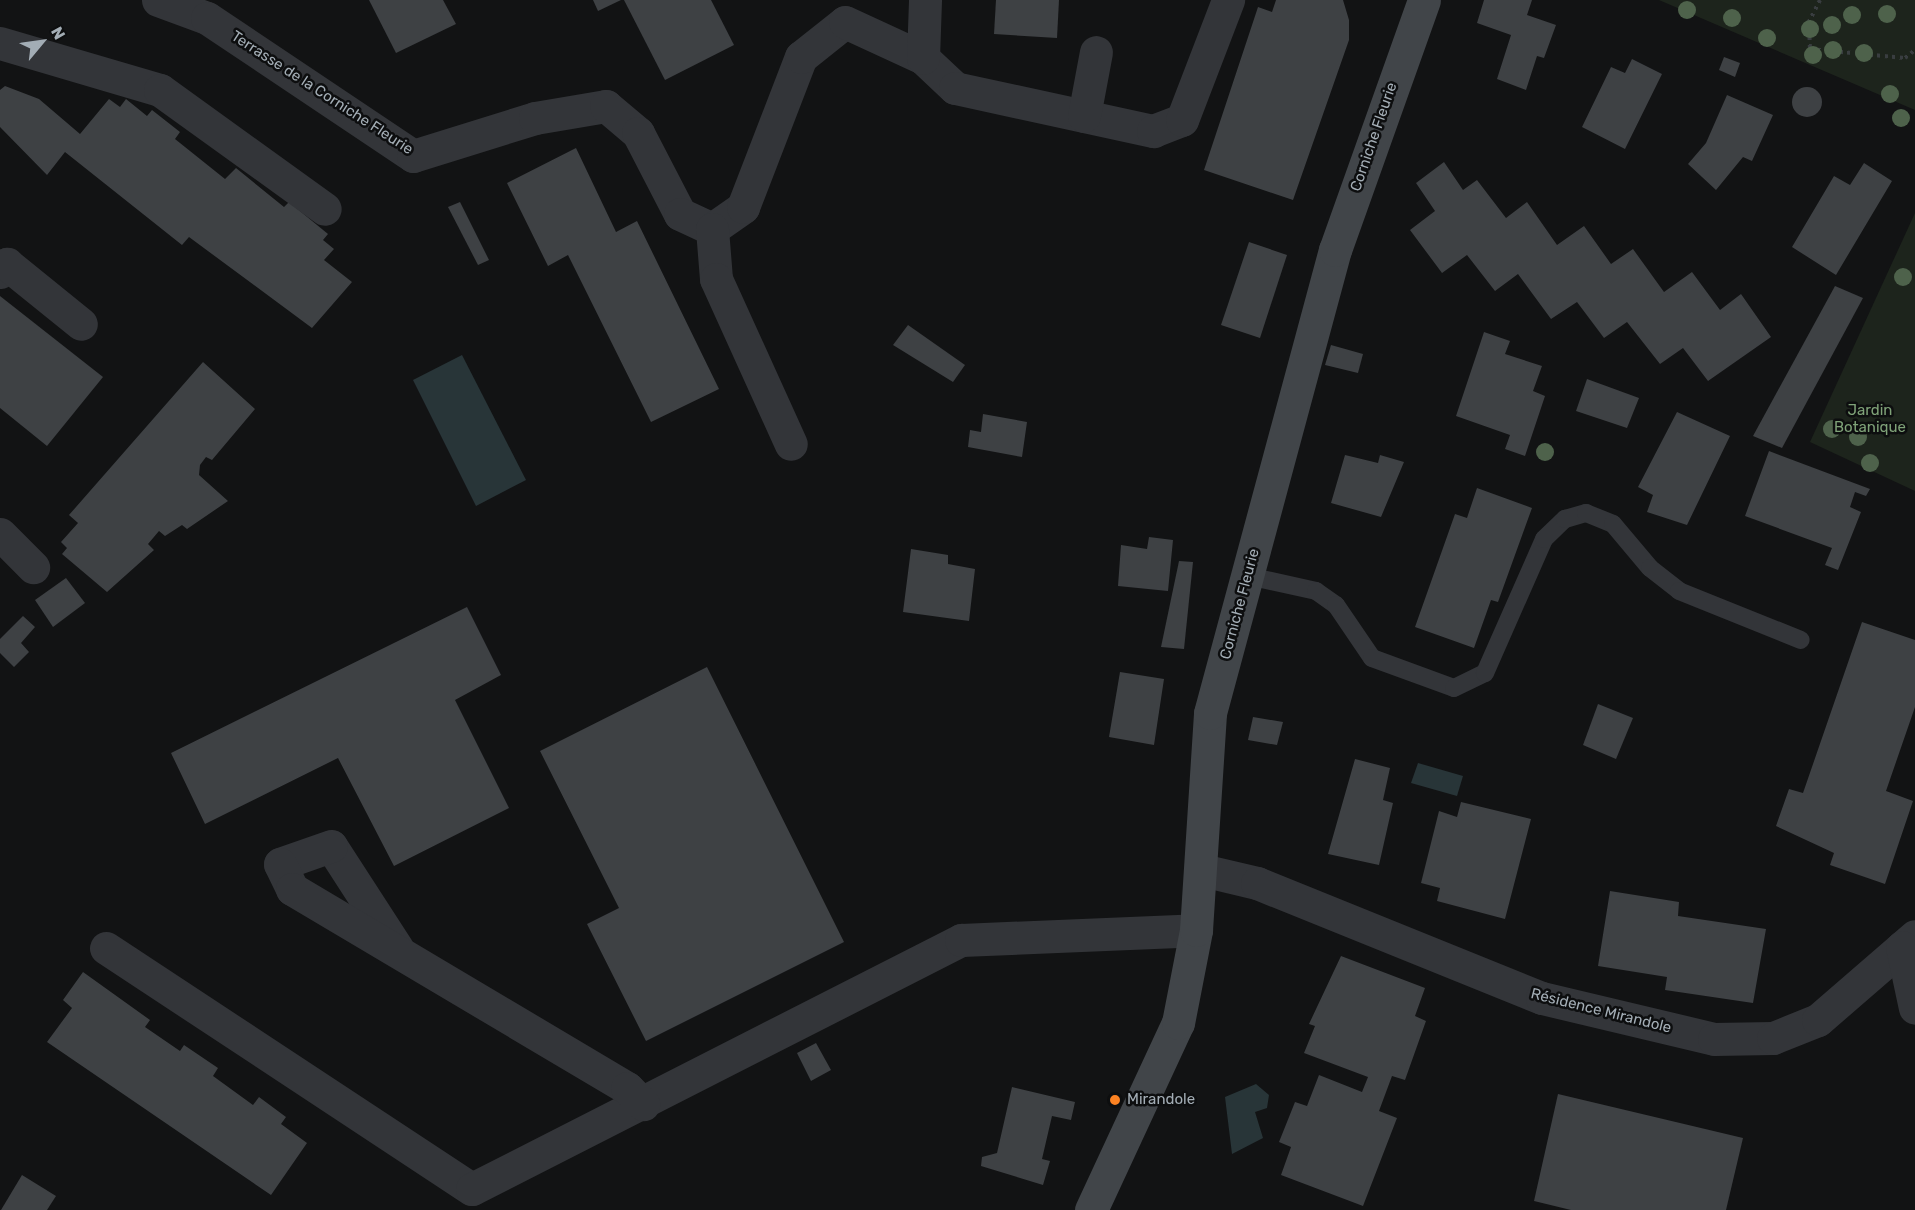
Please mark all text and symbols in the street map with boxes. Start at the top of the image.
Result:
north arrow [12,12,72,72]
text: N [47,23,69,43]
street label: Terrasse de la Corniche Fleurie [228,27,416,159]
street label: Corniche Fleurie [1347,80,1401,194]
park label: Jardin Botanique [1834,401,1906,436]
street label: Corniche Fleurie [1217,547,1263,661]
street label: Résidence Mirandole [1529,985,1673,1037]
place label: Mirandole [1127,1091,1195,1109]
marker: Mirandole [1108,1093,1122,1107]

